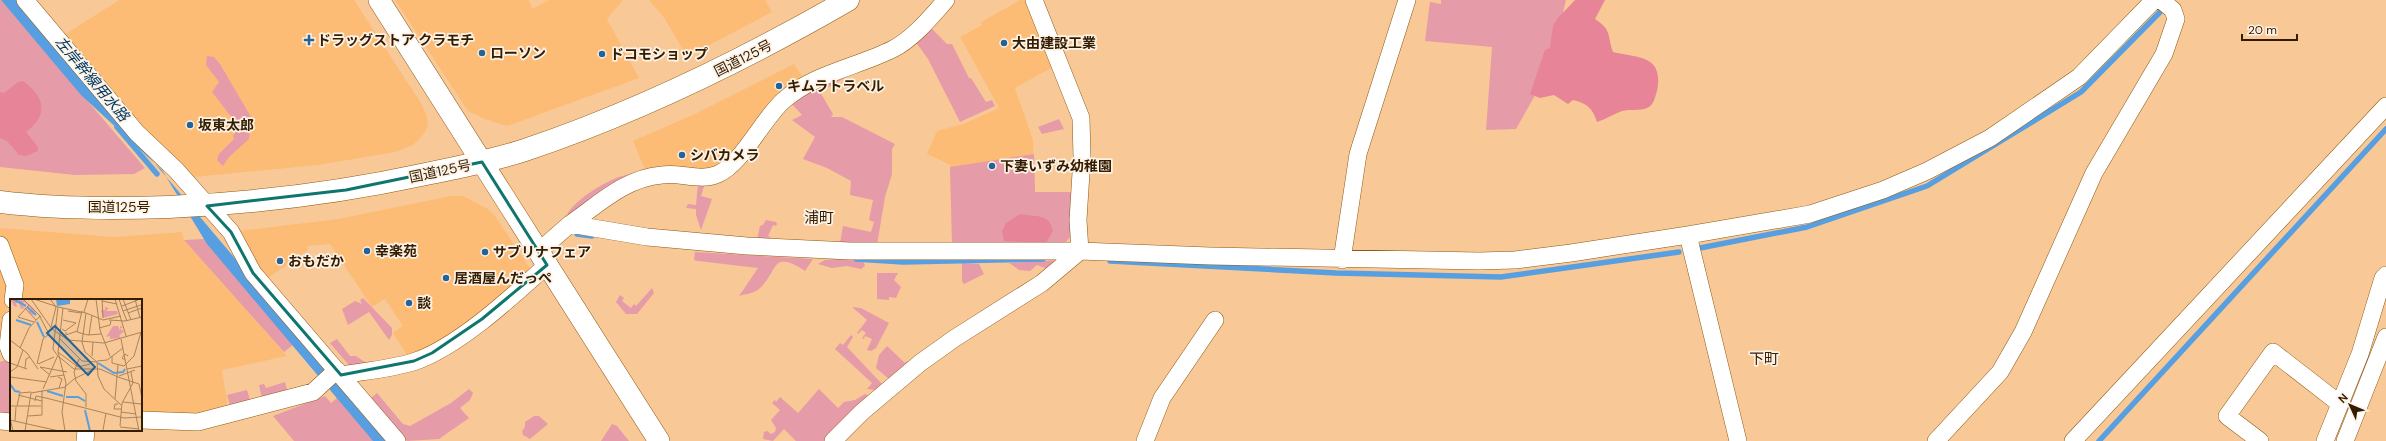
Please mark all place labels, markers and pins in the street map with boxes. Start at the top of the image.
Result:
place label: ドラッグストア クラモチ [317,31,474,49]
place label: 大由建設工業 [1012,34,1096,52]
marker: ドラッグストア クラモチ [304,35,314,45]
marker: 大由建設工業 [999,38,1009,48]
place label: ローソン [490,44,546,62]
place label: ドコモショップ [610,45,708,63]
marker: ローソン [477,48,487,58]
marker: ドコモショップ [597,49,607,59]
place label: キムラトラベル [787,77,884,95]
marker: キムラトラベル [774,81,784,91]
place label: 坂東太郎 [198,116,254,134]
marker: 坂東太郎 [185,120,195,130]
place label: シバカメラ [690,146,760,164]
marker: シバカメラ [677,150,687,160]
place label: 下妻いずみ幼稚園 [1000,157,1112,175]
marker: 下妻いずみ幼稚園 [987,161,997,171]
place label: 幸楽苑 [375,242,417,260]
place label: サブリナフェア [493,243,591,261]
marker: 幸楽苑 [362,246,372,256]
marker: サブリナフェア [480,247,490,257]
place label: おもだか [288,252,344,270]
marker: おもだか [275,256,285,266]
place label: 居酒屋んだっぺ [454,269,552,287]
marker: 居酒屋んだっぺ [441,273,451,283]
place label: 談 [417,294,431,312]
marker: 談 [404,298,414,308]

